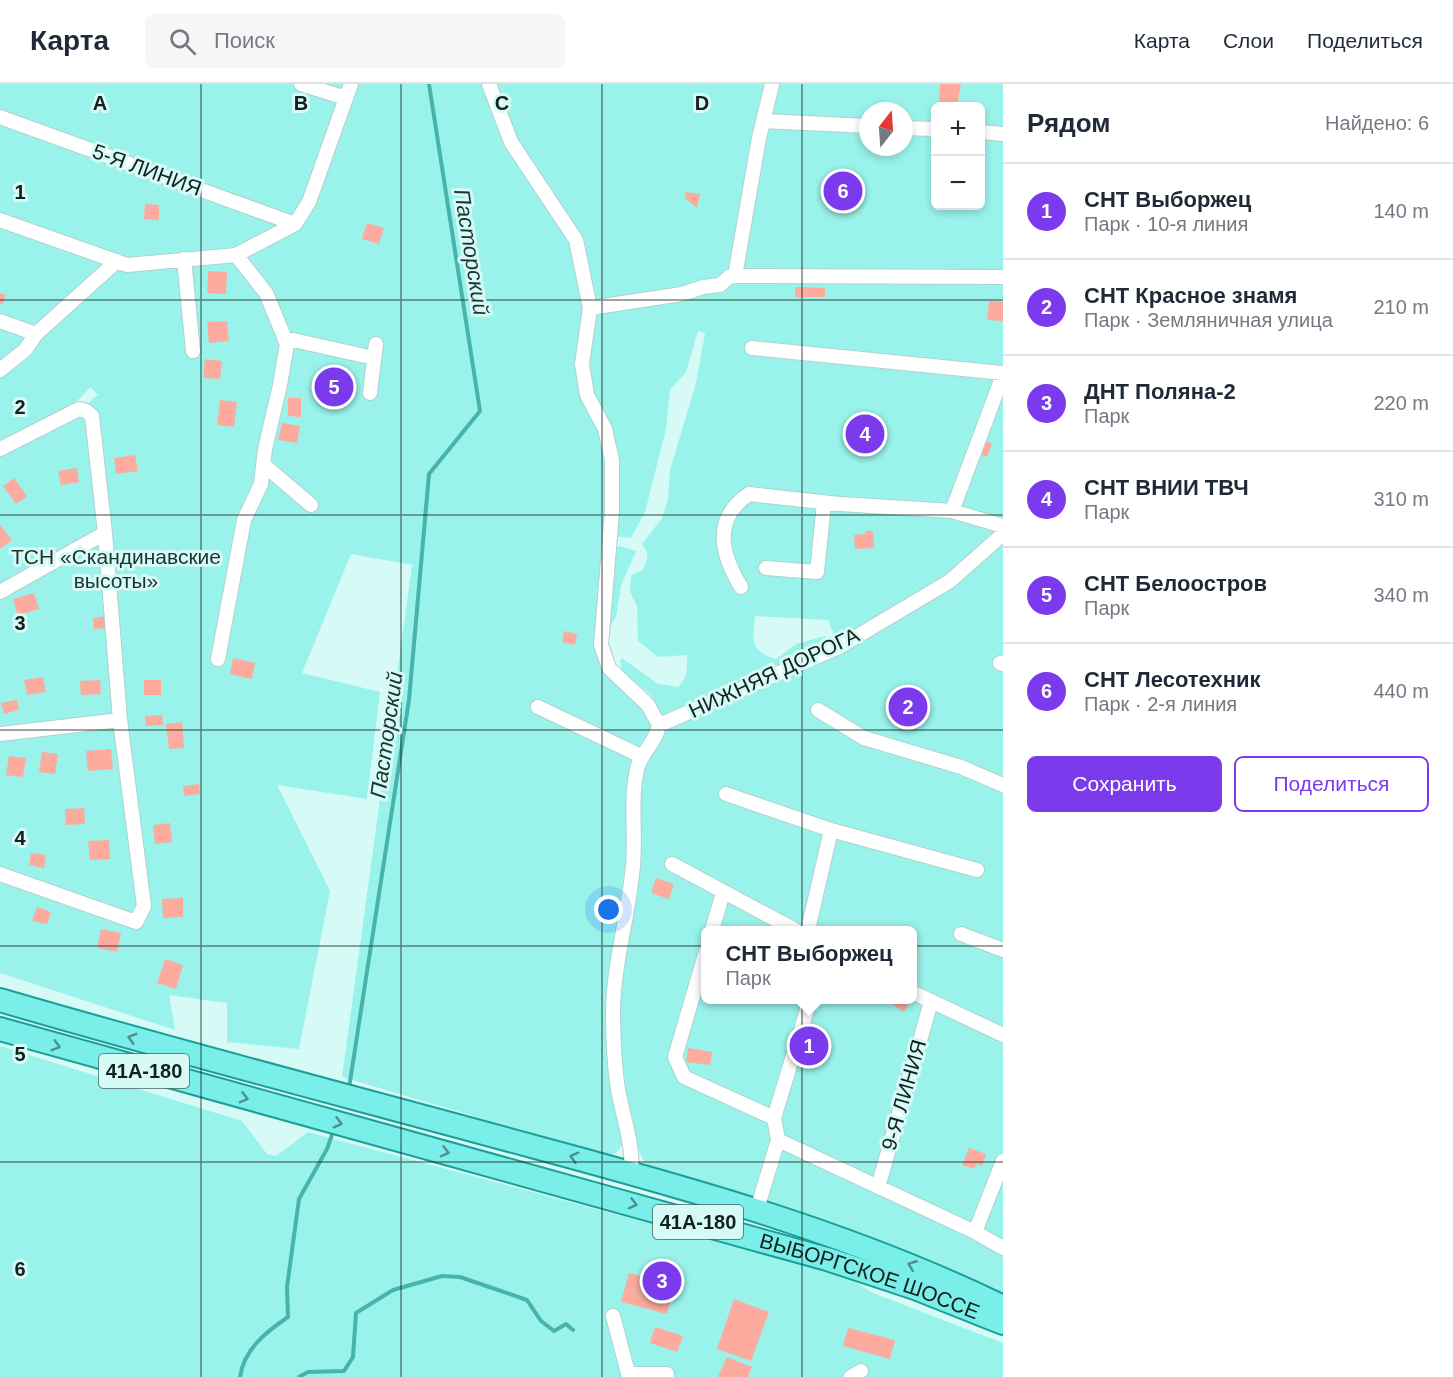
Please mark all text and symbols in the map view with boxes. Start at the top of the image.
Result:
search box [145,14,565,68]
text: Карта [30,25,109,56]
icon: search [166,25,199,58]
text: Поиск [214,28,275,53]
text: Карта [1134,29,1190,52]
text: Слои [1223,29,1274,52]
text: Поделиться [1307,29,1423,52]
text: A [93,92,107,114]
text: B [294,92,308,114]
text: C [495,92,509,114]
text: D [695,92,709,114]
north arrow [859,102,913,156]
map controls [931,102,985,210]
button: + [931,102,985,156]
text: Рядом [1027,108,1110,138]
text: Найдено: 6 [1325,112,1429,134]
street label: 5-Я ЛИНИЯ [90,139,205,200]
button: − [931,156,985,210]
pin: 6 [824,168,862,214]
text: 1 [14,181,26,203]
water label: Пасторский [449,187,494,317]
text: СНТ Выборжец [1084,187,1251,212]
text: 1 [1041,200,1052,222]
text: 140 m [1373,200,1429,222]
text: Парк · 10-я линия [1084,213,1248,235]
text: СНТ Красное знамя [1084,283,1297,308]
text: 2 [1041,296,1052,318]
text: 210 m [1373,296,1429,318]
text: Парк · Земляничная улица [1084,309,1333,331]
pin: 5 [314,364,354,410]
text: ДНТ Поляна-2 [1084,379,1236,404]
text: 3 [1041,392,1052,414]
text: 220 m [1373,392,1429,414]
text: 2 [14,396,26,418]
text: Парк [1084,405,1129,427]
pin: 4 [846,412,884,456]
text: СНТ ВНИИ ТВЧ [1084,475,1249,500]
text: 4 [1041,488,1052,510]
text: 310 m [1373,488,1429,510]
text: Парк [1084,501,1129,523]
park label: ТСН «Скандинавские высоты» [11,545,221,592]
text: СНТ Белоостров [1084,571,1267,596]
text: 5 [1041,584,1052,606]
text: 340 m [1373,584,1429,606]
text: Парк [1084,597,1129,619]
text: 3 [14,612,26,634]
street label: НИЖНЯЯ ДОРОГА [685,623,863,722]
text: СНТ Лесотехник [1084,667,1261,692]
water label: Пасторский [365,670,408,800]
text: 6 [1041,680,1052,702]
text: 440 m [1373,680,1429,702]
pin: 2 [888,684,928,730]
text: Парк · 2-я линия [1084,693,1237,715]
button: Сохранить [1027,756,1222,812]
button: Поделиться [1234,756,1429,812]
text: 4 [14,827,26,849]
your location [594,895,623,924]
popup [701,926,917,1004]
text: СНТ Выборжец [725,941,893,966]
text: Парк [725,967,771,989]
pin: 1 [790,1024,828,1068]
one-way arrow [127,1033,138,1045]
street label: 9-Я ЛИНИЯ [877,1037,930,1153]
one-way arrow [51,1038,61,1051]
text: 5 [14,1043,26,1065]
road number: 41А-180 [99,1054,189,1088]
one-way arrow [239,1091,249,1104]
one-way arrow [333,1116,343,1129]
one-way arrow [439,1145,450,1157]
one-way arrow [569,1152,579,1165]
one-way arrow [628,1196,638,1209]
road number: 41А-180 [653,1205,743,1239]
street label: ВЫБОРГСКОЕ ШОССЕ [757,1229,983,1323]
text: 6 [14,1258,26,1280]
pin: 3 [642,1258,682,1304]
one-way arrow [907,1260,918,1272]

